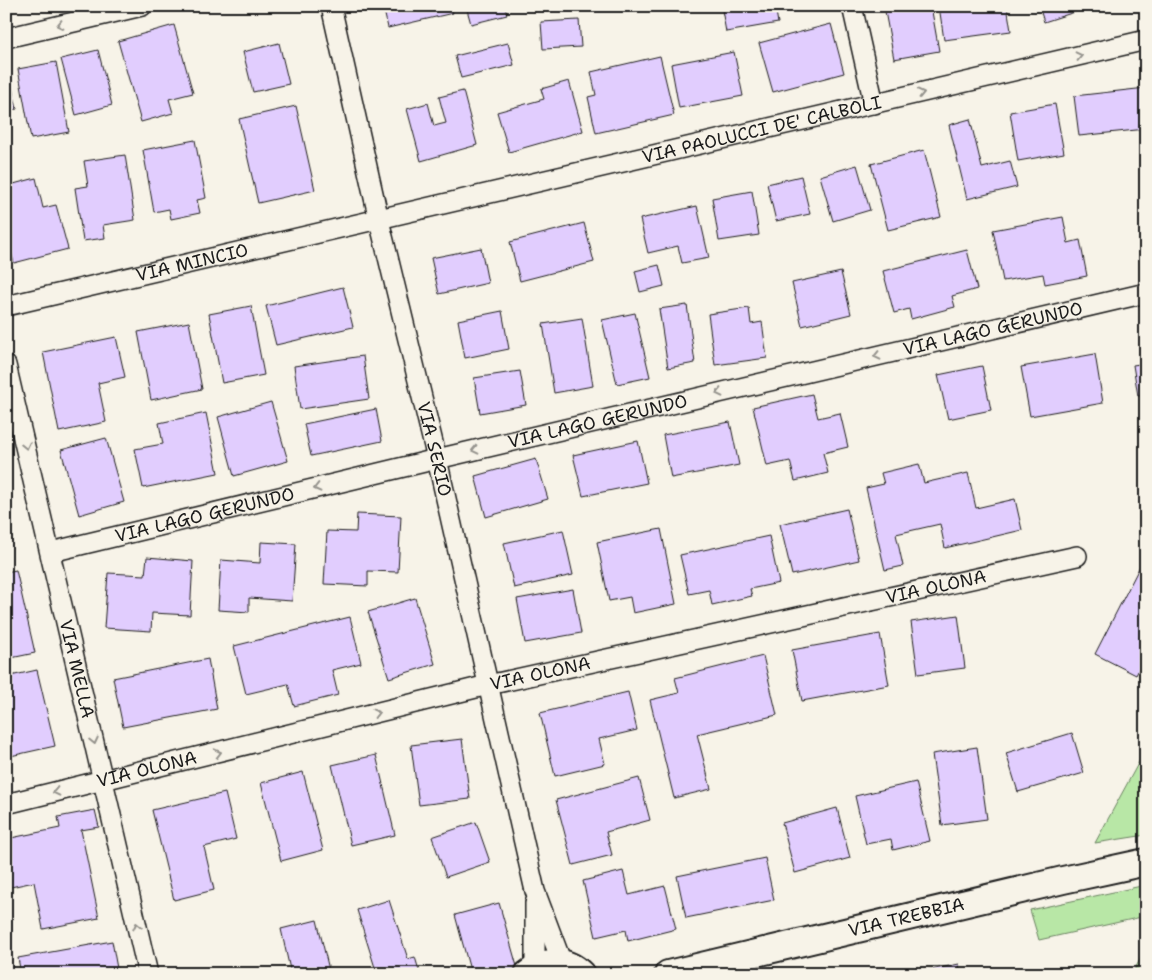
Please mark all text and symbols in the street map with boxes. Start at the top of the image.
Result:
one-way arrow [56,19,65,30]
one-way arrow [1075,51,1084,62]
one-way arrow [917,88,926,99]
street label: VIA PAOLUCCI DE' CALBOLI [640,90,884,169]
street label: VIA MINCIO [133,238,251,287]
street label: VIA LAGO GERUNDO [901,296,1085,361]
one-way arrow [872,350,881,361]
one-way arrow [714,387,723,398]
street label: VIA LAGO GERUNDO [505,389,690,454]
street label: VIA SERIO [412,399,457,499]
one-way arrow [20,442,31,451]
one-way arrow [471,444,480,455]
street label: VIA LAGO GERUNDO [113,482,297,548]
one-way arrow [313,482,322,493]
street label: VIA OLONA [883,564,988,610]
street label: VIA MELLA [54,617,100,720]
street label: VIA OLONA [488,651,593,696]
one-way arrow [371,708,380,719]
one-way arrow [88,736,99,745]
street label: VIA OLONA [94,745,199,793]
one-way arrow [214,748,222,758]
one-way arrow [51,786,60,797]
street label: VIA TREBBIA [846,892,967,943]
one-way arrow [132,922,143,931]

